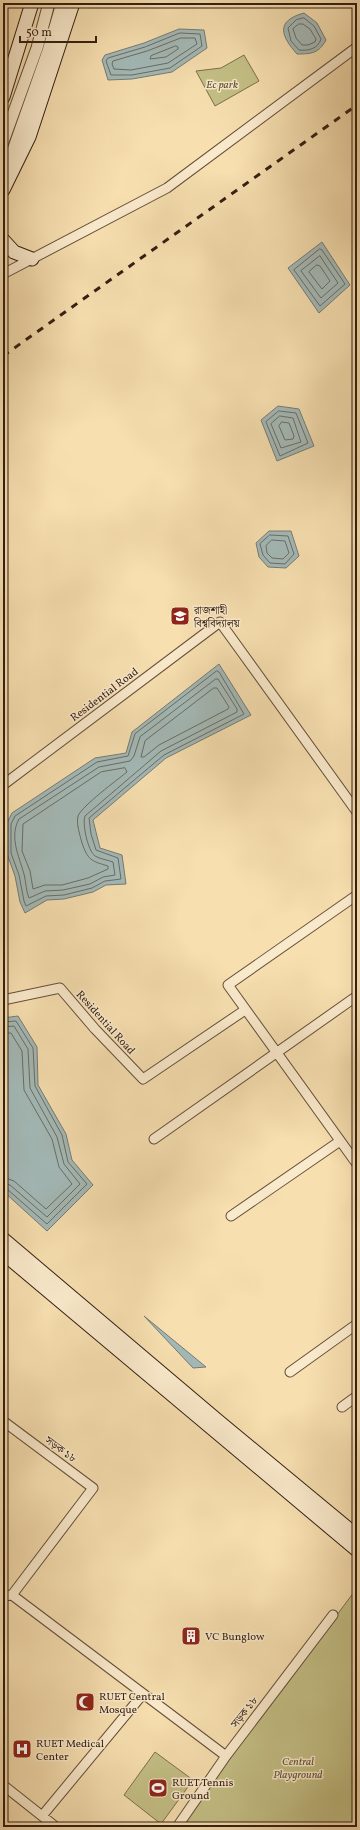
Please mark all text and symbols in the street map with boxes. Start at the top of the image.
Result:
scale bar [20,18,96,44]
text: 50 m [26,25,52,41]
park label: Ec park [206,78,238,93]
place label: রাজশাহী বিশ্ববিদ্যালয় [193,604,241,632]
school or university icon: রাজশাহী বিশ্ববিদ্যালয় [169,605,191,627]
street label: Residential Road [68,665,142,726]
street label: Residential Road [72,988,138,1058]
street label: সড়ক ১৮ [40,1433,79,1467]
building icon: VC Bunglow [180,1625,202,1647]
place label: VC Bunglow [205,1630,265,1645]
place label: RUET Central Mosque [99,1690,165,1718]
mosque icon: RUET Central Mosque [74,1691,96,1713]
street label: সড়ক ১৮ [228,1694,262,1732]
place label: RUET Medical Center [36,1737,104,1765]
hospital icon: RUET Medical Center [11,1738,33,1760]
park label: Central Playground [273,1755,323,1783]
place label: RUET Tennis Ground [172,1776,234,1804]
sports icon: RUET Tennis Ground [147,1777,169,1799]

